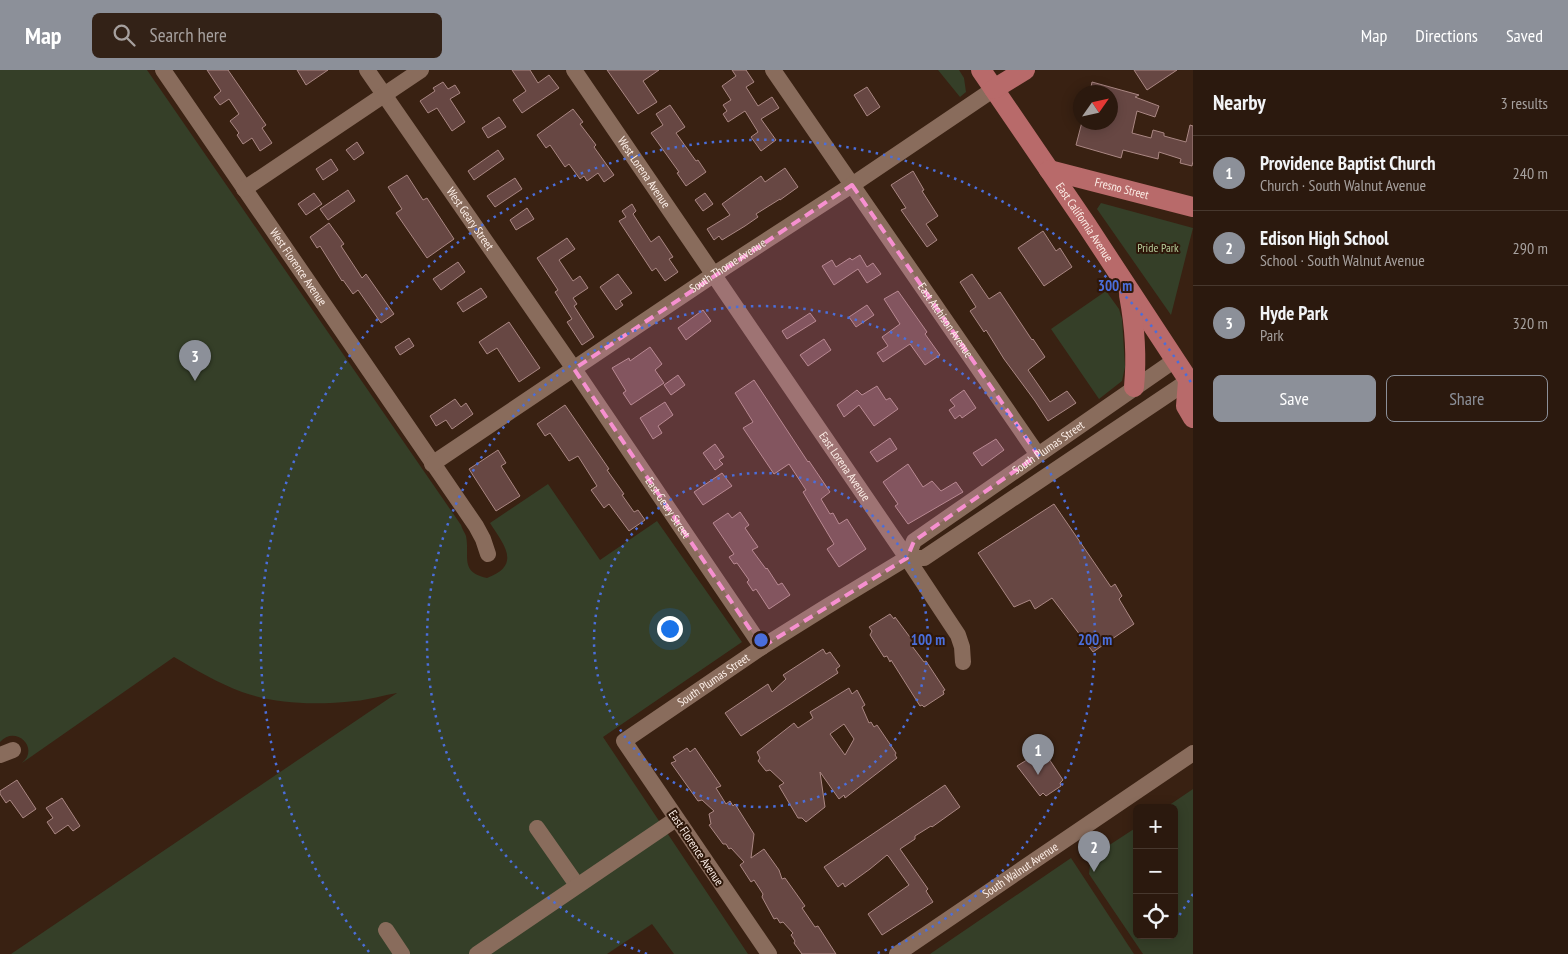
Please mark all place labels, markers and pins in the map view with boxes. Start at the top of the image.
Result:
pin: 3 [179,340,211,381]
centre of rings [752,631,770,649]
pin: 1 [1022,734,1054,775]
pin: 2 [1078,831,1110,872]

